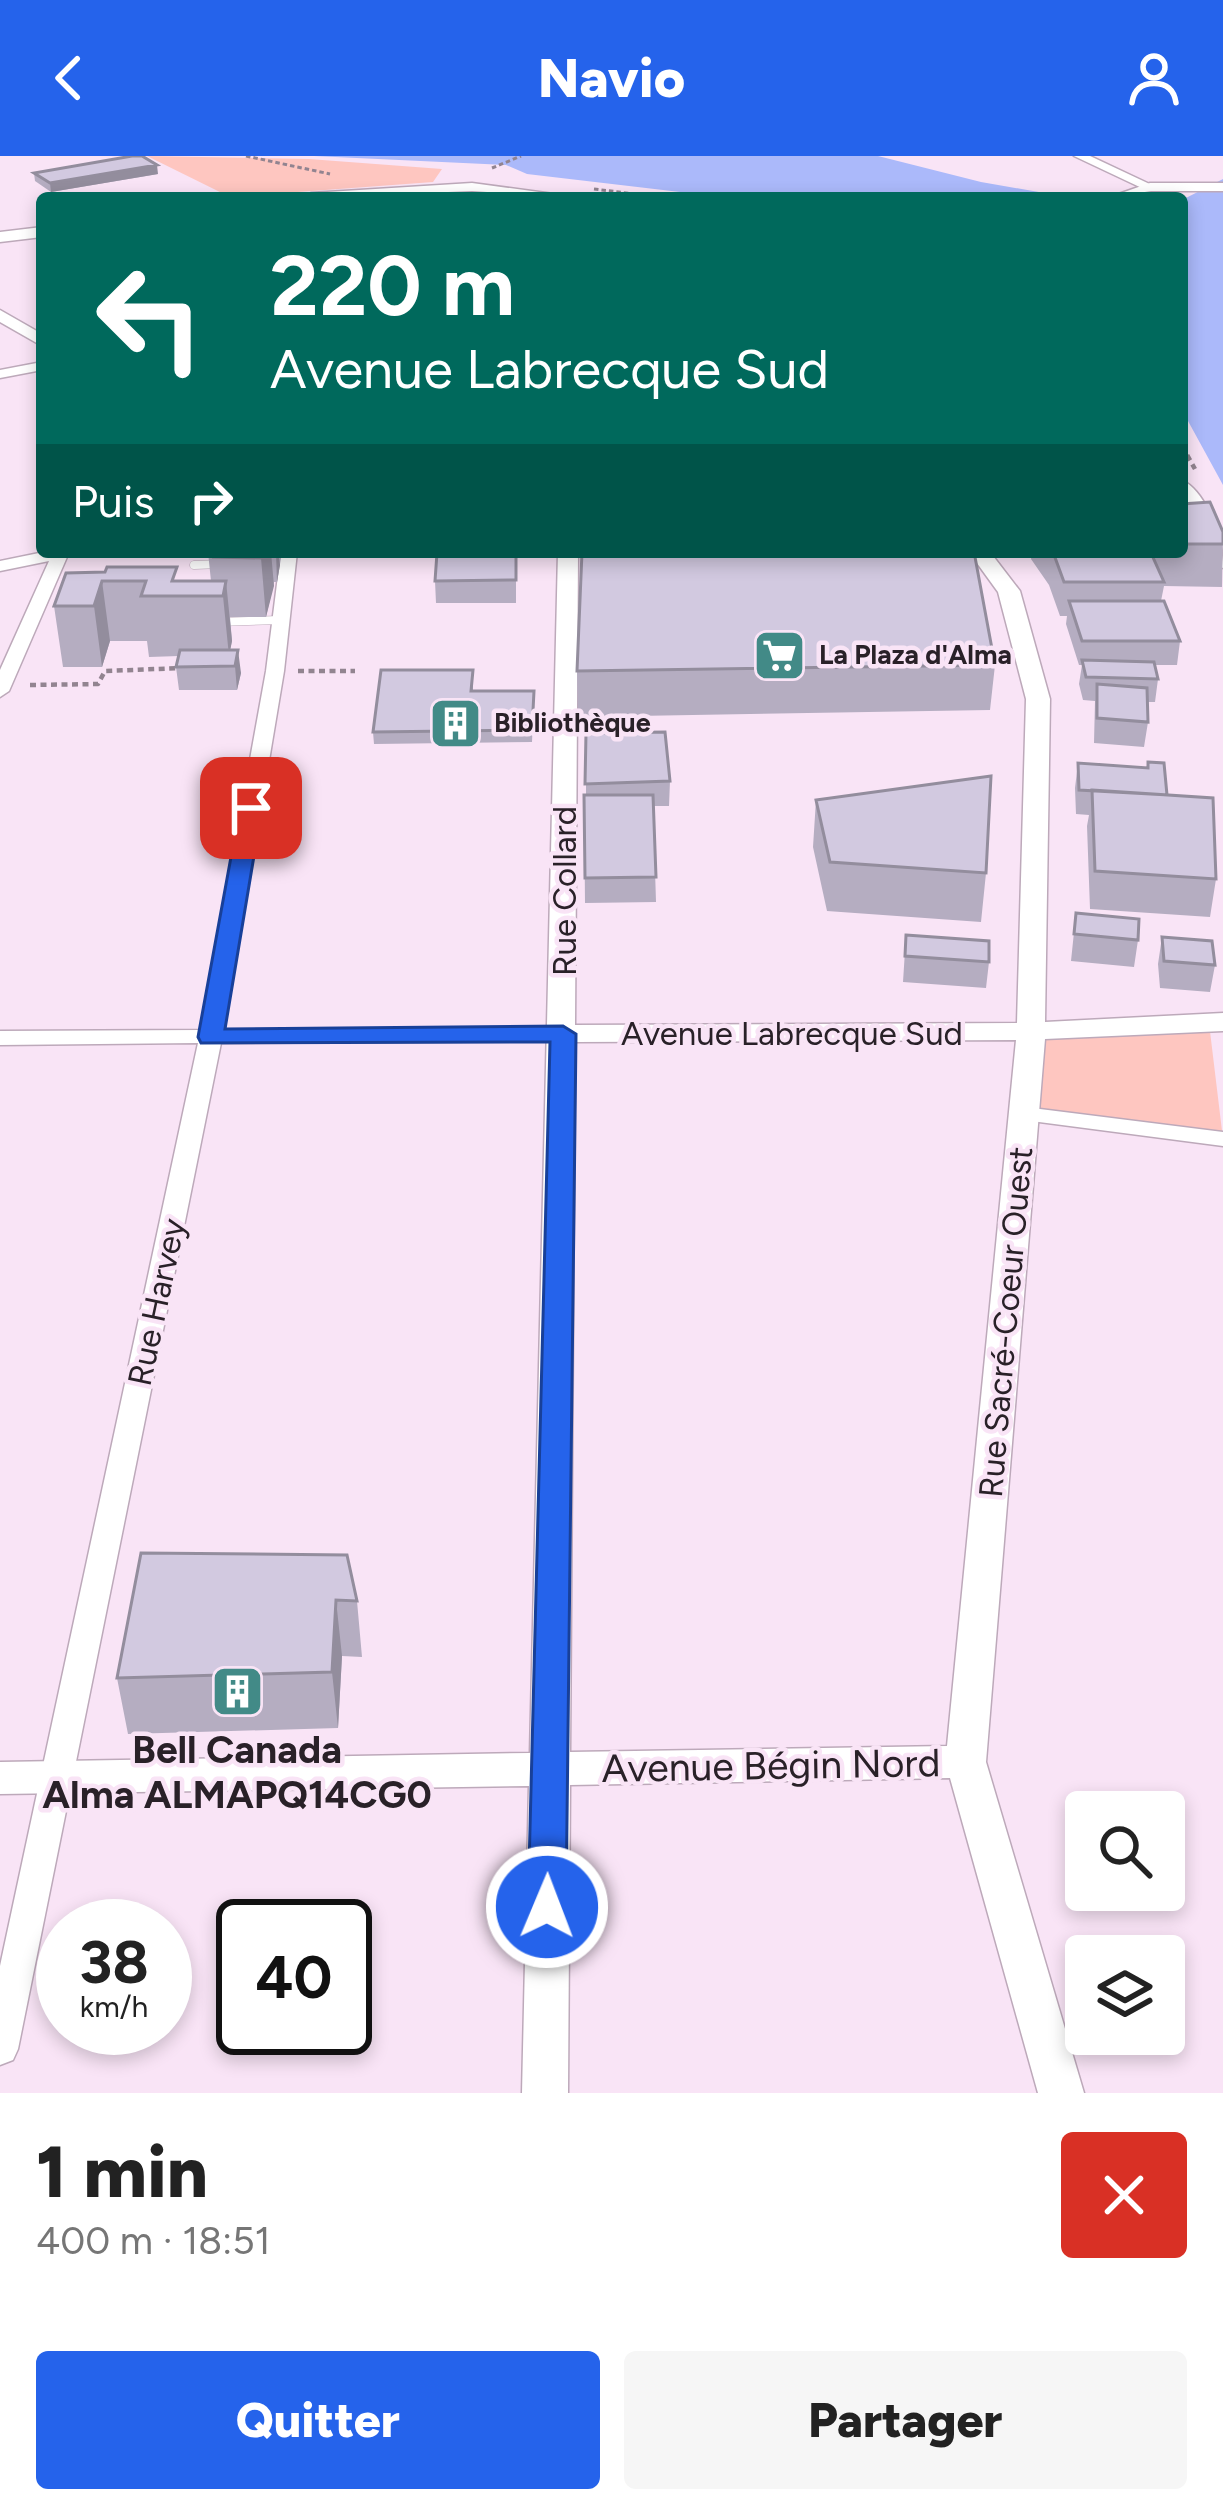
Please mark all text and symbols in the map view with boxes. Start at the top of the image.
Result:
icon: back [36,45,102,111]
icon: person [1121,45,1187,111]
text: Navio [538,46,685,111]
text: 220 m [270,235,515,336]
icon: left [72,240,228,396]
text: Avenue Labrecque Sud [270,337,829,402]
icon: right [178,468,244,534]
text: Puis [72,474,154,528]
supermarket icon: La Plaza d'Alma [752,627,808,683]
place label: La Plaza d'Alma [819,638,1012,671]
building icon: Bibliothèque [427,695,483,751]
place label: Bibliothèque [494,706,651,739]
pin [200,757,302,859]
icon: arrive [218,775,284,841]
street label: Rue Collard [545,806,584,976]
street label: Avenue Labrecque Sud [621,1014,963,1053]
street label: Rue Sacré-Coeur Ouest [971,1145,1040,1499]
street label: Rue Harvey [120,1214,193,1389]
building icon: Bell Canada Alma ALMAPQ14CG0 [209,1664,265,1720]
place label: Bell Canada Alma ALMAPQ14CG0 [42,1726,432,1818]
street label: Avenue Bégin Nord [601,1739,941,1792]
map controls [1065,1791,1185,2055]
button: search [1065,1791,1185,1911]
position arrow [484,1844,610,1970]
speed limit sign: 40 [216,1899,372,2055]
text: 38 [79,1926,149,1998]
button: layers [1065,1935,1185,2055]
text: km/h [80,1988,148,2025]
text: 1 min [36,2129,208,2215]
button: close [1061,2132,1187,2258]
text: 400 m · 18:51 [36,2217,271,2264]
button: Quitter [36,2351,600,2489]
button: Partager [624,2351,1187,2489]

